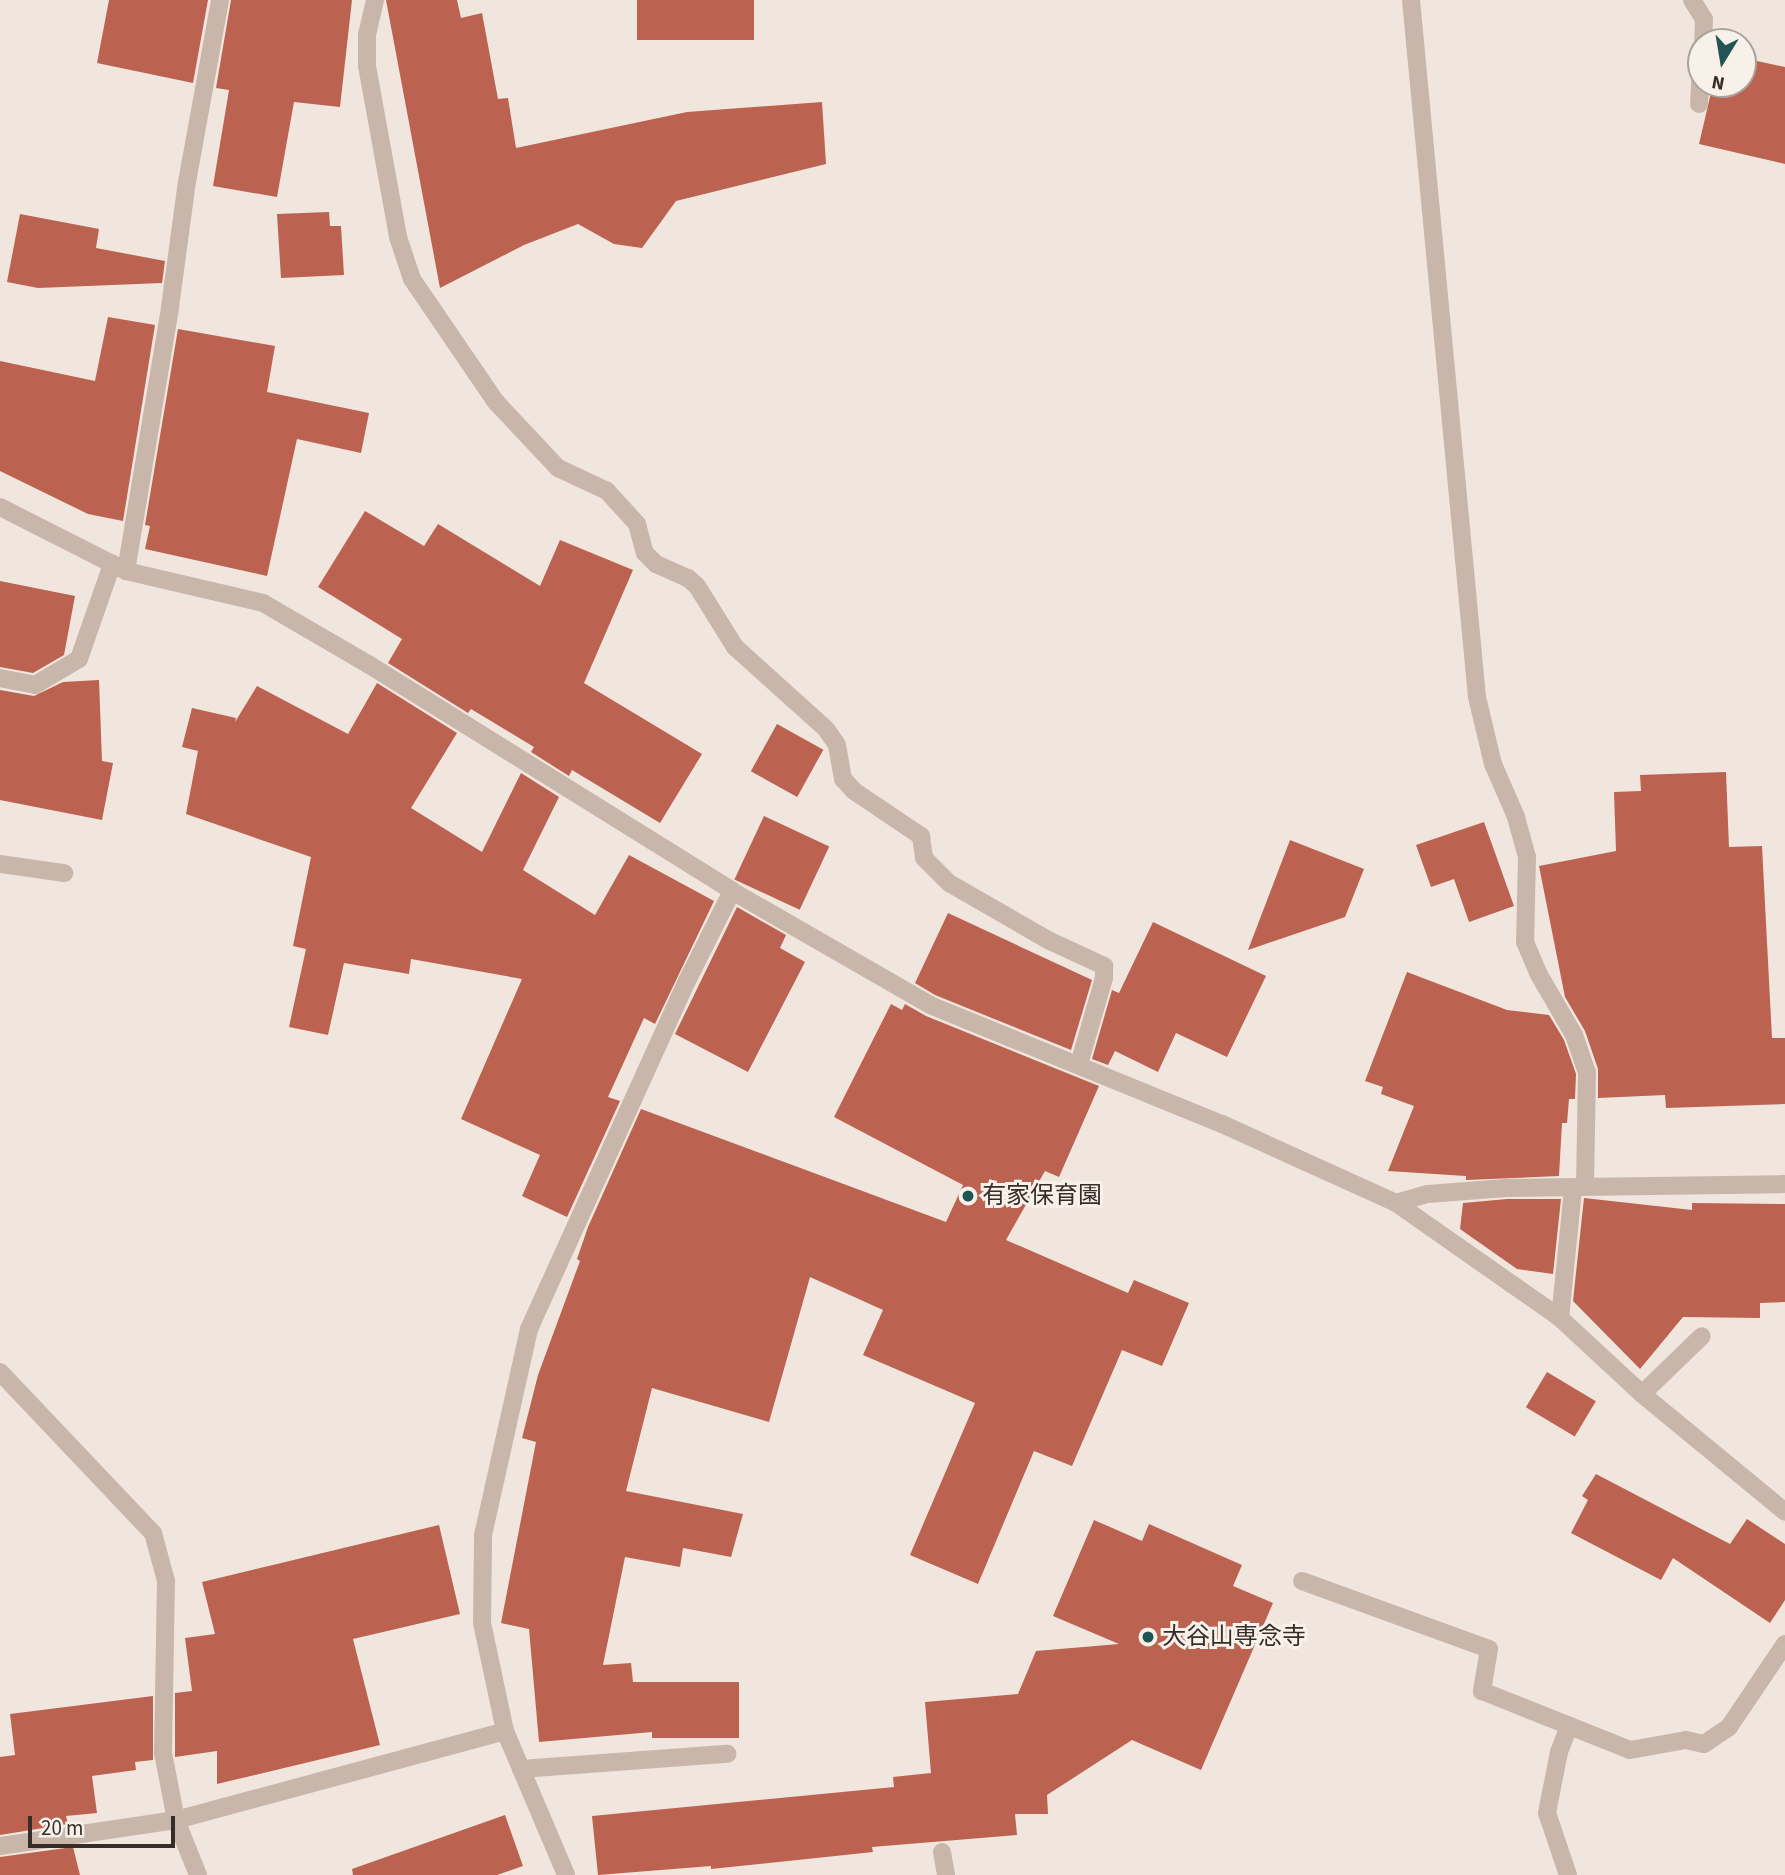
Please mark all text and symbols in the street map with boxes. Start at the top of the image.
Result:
north arrow [1687,28,1757,98]
text: N [1710,68,1727,97]
place label: 有家保育園 [982,1182,1102,1210]
marker: 有家保育園 [960,1188,976,1204]
place label: 大谷山専念寺 [1162,1623,1306,1651]
marker: 大谷山専念寺 [1140,1629,1156,1645]
scale bar [32,1801,178,1845]
text: 20 m [41,1813,83,1843]

